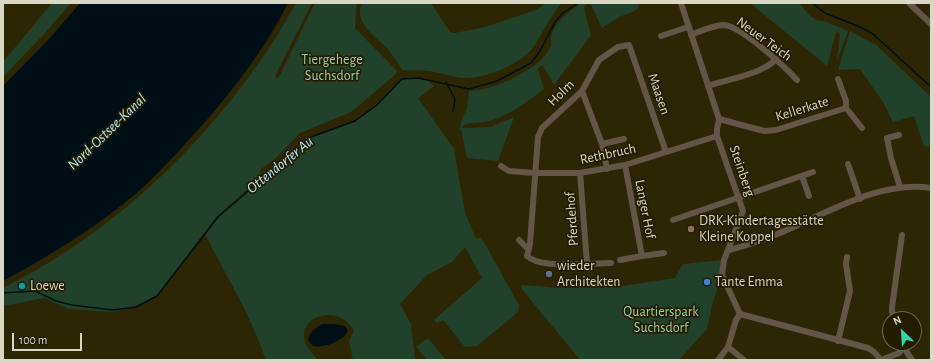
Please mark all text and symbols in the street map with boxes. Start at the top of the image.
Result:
street label: Neuer Teich [733,13,795,65]
park label: Tiergehege Suchsdorf [301,52,363,84]
street label: Maasen [644,71,674,117]
street label: Holm [544,76,578,110]
water label: Nord-Ostsee-Kanal [64,90,150,174]
street label: Kellerkate [773,93,831,125]
water label: Ottendorfer Au [243,133,317,197]
street label: Rethbruch [578,140,638,168]
street label: Steinberg [725,143,759,199]
street label: Langer Hof [631,178,659,240]
street label: Pferdehof [562,191,582,247]
place label: DRK-Kindertagesstätte Kleine Koppel [699,213,824,246]
marker: DRK-Kindertagesstätte Kleine Koppel [686,224,696,234]
place label: wieder Architekten [557,258,621,290]
marker: wieder Architekten [544,269,554,279]
place label: Tante Emma [715,274,783,290]
marker: Tante Emma [702,277,712,287]
place label: Loewe [30,278,65,294]
marker: Loewe [17,281,27,291]
park label: Quartierspark Suchsdorf [623,304,699,336]
north arrow [882,311,922,351]
text: N [891,314,903,327]
scale bar [14,325,84,351]
text: 100 m [19,334,47,346]

